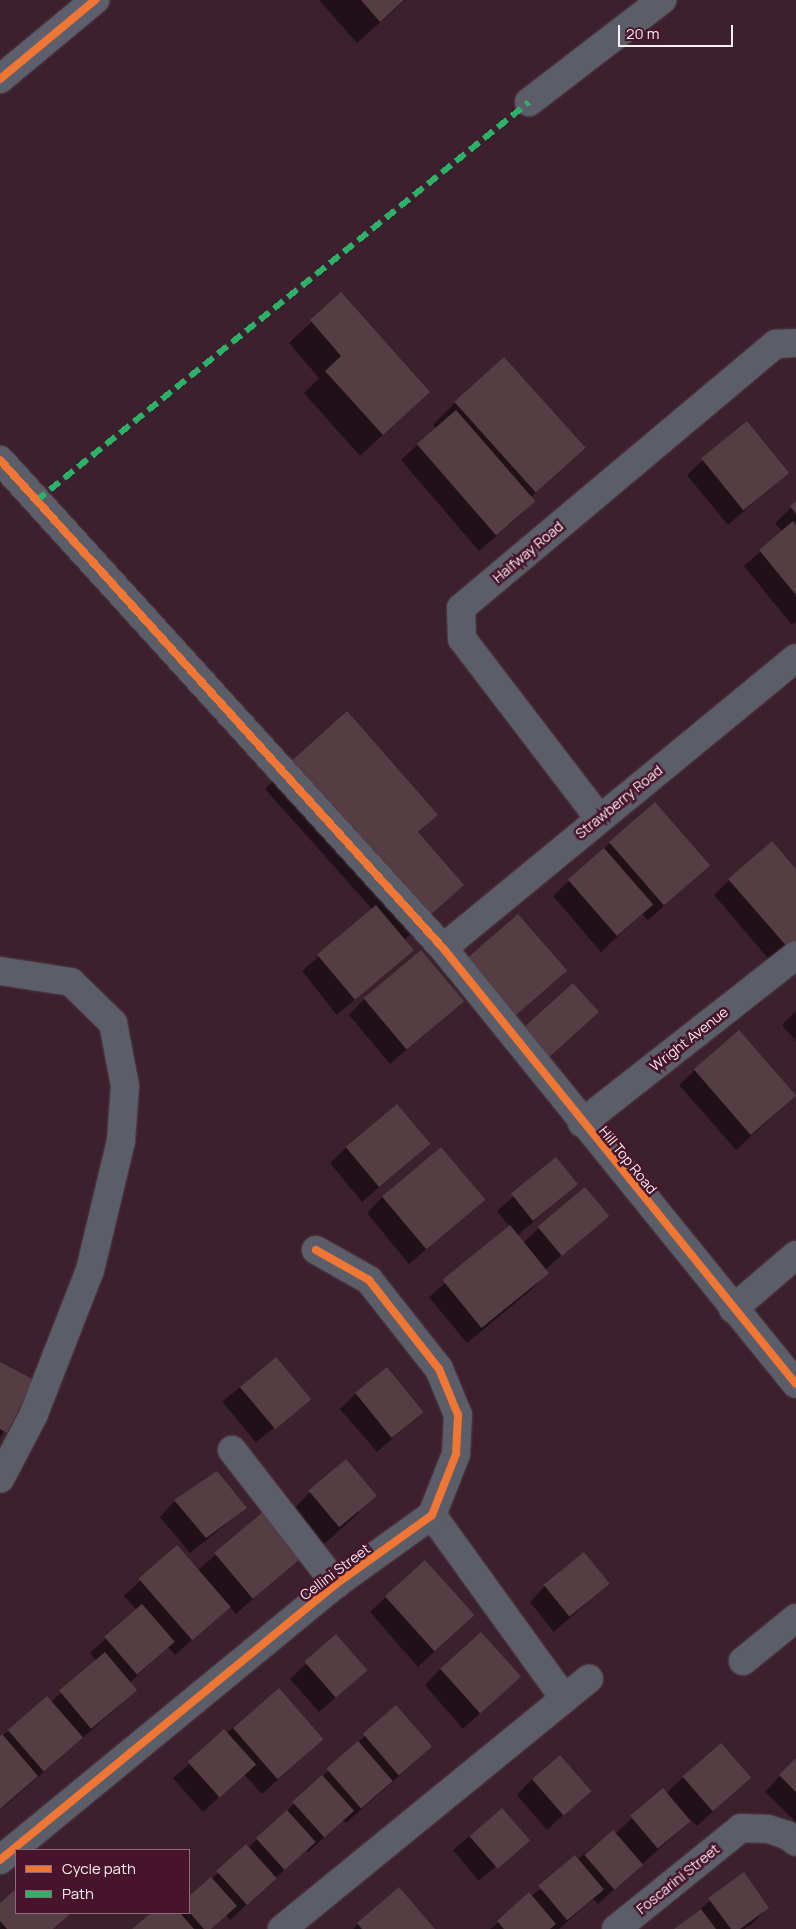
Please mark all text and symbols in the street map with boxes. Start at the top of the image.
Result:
scale bar [621,15,736,47]
text: 20 m [626,23,659,44]
street label: Halfway Road [489,518,567,586]
street label: Strawberry Road [572,762,666,842]
street label: Wright Avenue [647,1003,731,1075]
street label: Hill Top Road [596,1123,660,1197]
street label: Cellini Street [297,1540,373,1604]
street label: Foscarini Street [633,1840,723,1918]
legend [15,1849,190,1914]
text: Cycle path [62,1858,136,1879]
text: Path [62,1883,94,1904]

